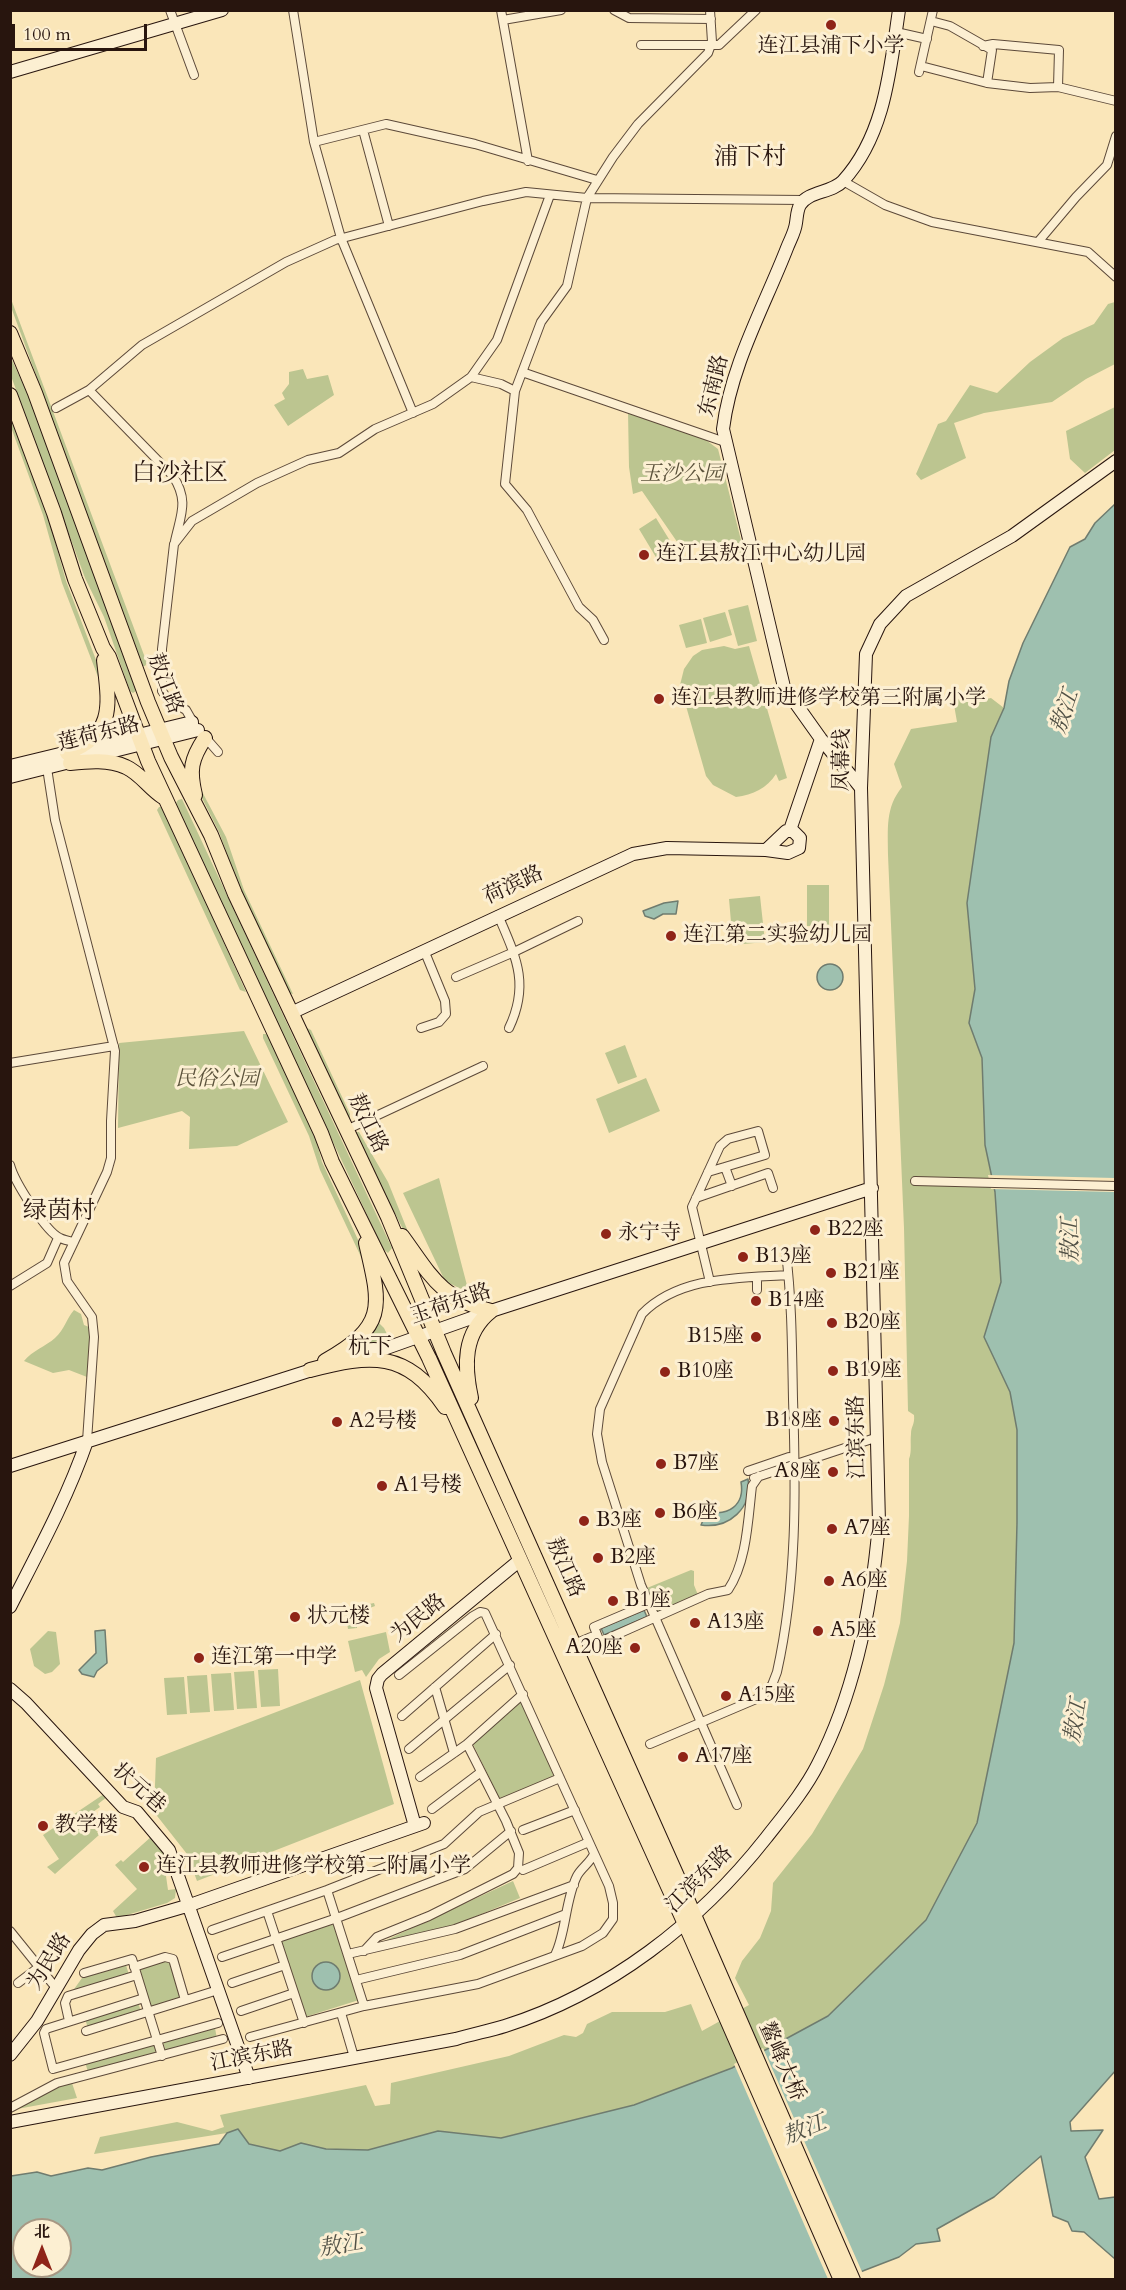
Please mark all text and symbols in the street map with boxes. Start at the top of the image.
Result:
scale bar [15,12,150,50]
marker: 连江县浦下小学 [824,18,838,32]
text: 100 m [23,22,71,47]
place label: 连江县浦下小学 [758,34,904,60]
district label: 浦下村 [714,144,786,172]
street label: 东南路 [695,352,735,420]
district label: 白沙社区 [132,460,228,488]
park label: 玉沙公园 [640,462,724,488]
place label: 连江县敖江中心幼儿园 [656,542,866,568]
marker: 连江县敖江中心幼儿园 [637,548,651,562]
street label: 敖江路 [141,650,187,718]
place label: 连江县教师进修学校第三附属小学 [671,686,986,712]
water label: 敖江 [1046,687,1086,737]
marker: 连江县教师进修学校第三附属小学 [652,692,666,706]
street label: 莲荷东路 [55,713,143,757]
street label: 凤幕线 [830,728,856,792]
street label: 荷滨路 [480,861,548,911]
place label: 连江第二实验幼儿园 [683,923,872,949]
marker: 连江第二实验幼儿园 [664,929,678,943]
park label: 民俗公园 [175,1067,259,1093]
street label: 敖江路 [342,1090,392,1158]
district label: 绿茵村 [23,1198,95,1226]
place label: B22座 [827,1217,884,1243]
water label: 敖江 [1058,1218,1086,1262]
place label: 永宁寺 [618,1221,681,1247]
marker: B22座 [808,1223,822,1237]
marker: 永宁寺 [599,1227,613,1241]
place label: B13座 [755,1244,812,1270]
marker: B13座 [736,1250,750,1264]
place label: B21座 [843,1260,900,1286]
marker: B21座 [824,1266,838,1280]
street label: 玉荷东路 [407,1279,495,1331]
place label: B14座 [768,1288,825,1314]
marker: B14座 [749,1294,763,1308]
place label: B20座 [844,1310,901,1336]
marker: B20座 [825,1316,839,1330]
place label: B15座 [687,1324,744,1350]
marker: B15座 [749,1330,763,1344]
district label: 杭下 [348,1335,392,1361]
place label: B19座 [845,1358,902,1384]
place label: B10座 [677,1359,734,1385]
marker: B19座 [826,1364,840,1378]
marker: B10座 [658,1365,672,1379]
street label: 江滨东路 [845,1395,871,1479]
place label: B18座 [765,1408,822,1434]
place label: A2号楼 [349,1409,417,1435]
marker: B18座 [827,1414,841,1428]
marker: A2号楼 [330,1415,344,1429]
place label: B7座 [673,1451,719,1477]
marker: B7座 [654,1457,668,1471]
place label: A8座 [774,1459,821,1485]
marker: A8座 [826,1465,840,1479]
place label: A1号楼 [394,1473,462,1499]
marker: A1号楼 [375,1479,389,1493]
place label: B6座 [672,1500,718,1526]
marker: B6座 [653,1506,667,1520]
place label: B3座 [596,1508,642,1534]
marker: B3座 [577,1514,591,1528]
place label: A7座 [844,1516,891,1542]
marker: A7座 [825,1522,839,1536]
street label: 敖江路 [540,1534,588,1602]
place label: B2座 [610,1545,656,1571]
marker: B2座 [591,1551,605,1565]
place label: A6座 [841,1568,888,1594]
marker: A6座 [822,1574,836,1588]
place label: B1座 [625,1588,671,1614]
street label: 为民路 [387,1589,451,1649]
marker: B1座 [606,1594,620,1608]
place label: 状元楼 [307,1604,370,1630]
marker: 状元楼 [288,1610,302,1624]
place label: A13座 [707,1610,764,1636]
marker: A13座 [688,1616,702,1630]
place label: A5座 [830,1618,877,1644]
marker: A5座 [811,1624,825,1638]
place label: A20座 [566,1635,623,1661]
marker: A20座 [628,1641,642,1655]
place label: 连江第一中学 [211,1645,337,1671]
marker: 连江第一中学 [192,1651,206,1665]
place label: A15座 [738,1683,795,1709]
marker: A15座 [719,1689,733,1703]
water label: 敖江 [1060,1697,1094,1745]
place label: A17座 [695,1744,752,1770]
marker: A17座 [676,1750,690,1764]
street label: 状元巷 [106,1759,170,1819]
place label: 教学楼 [55,1813,118,1839]
marker: 教学楼 [36,1819,50,1833]
street label: 江滨东路 [661,1841,739,1919]
place label: 连江县教师进修学校第二附属小学 [156,1854,471,1880]
marker: 连江县教师进修学校第二附属小学 [137,1860,151,1874]
street label: 为民路 [23,1929,77,1995]
street label: 鳌峰大桥 [752,2019,810,2105]
street label: 江滨东路 [208,2037,296,2077]
water label: 敖江 [780,2111,830,2151]
north arrow [12,2218,72,2278]
text: 北 [34,2221,50,2243]
water label: 敖江 [317,2231,365,2263]

